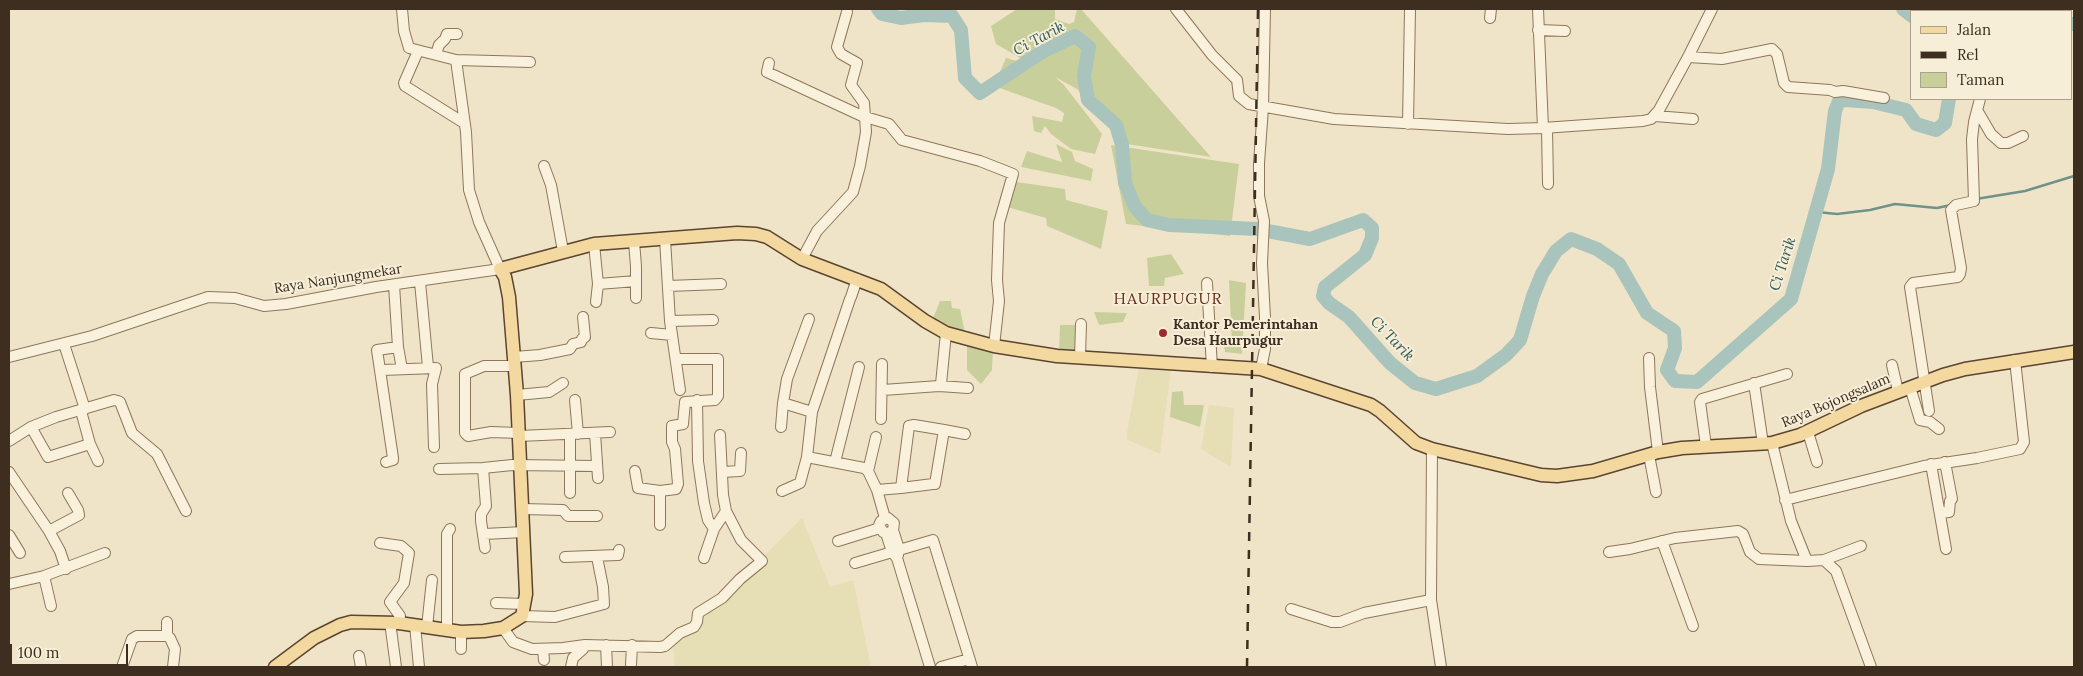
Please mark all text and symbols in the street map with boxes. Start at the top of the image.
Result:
legend [1910,10,2073,100]
water label: Ci Tarik [1010,18,1068,60]
text: Jalan [1957,20,1991,39]
text: Rel [1957,45,1979,64]
text: Taman [1957,70,2004,89]
water label: Ci Tarik [1766,235,1800,293]
street label: Raya Nanjungmekar [273,261,403,297]
district label: HAURPUGUR [1112,289,1224,309]
water label: Ci Tarik [1366,313,1418,365]
place label: Kantor Pemerintahan Desa Haurpugur [1173,317,1318,350]
marker: Kantor Pemerintahan Desa Haurpugur [1157,327,1169,339]
street label: Raya Bojongsalam [1779,371,1893,431]
scale bar [12,634,130,666]
text: 100 m [18,643,59,662]

